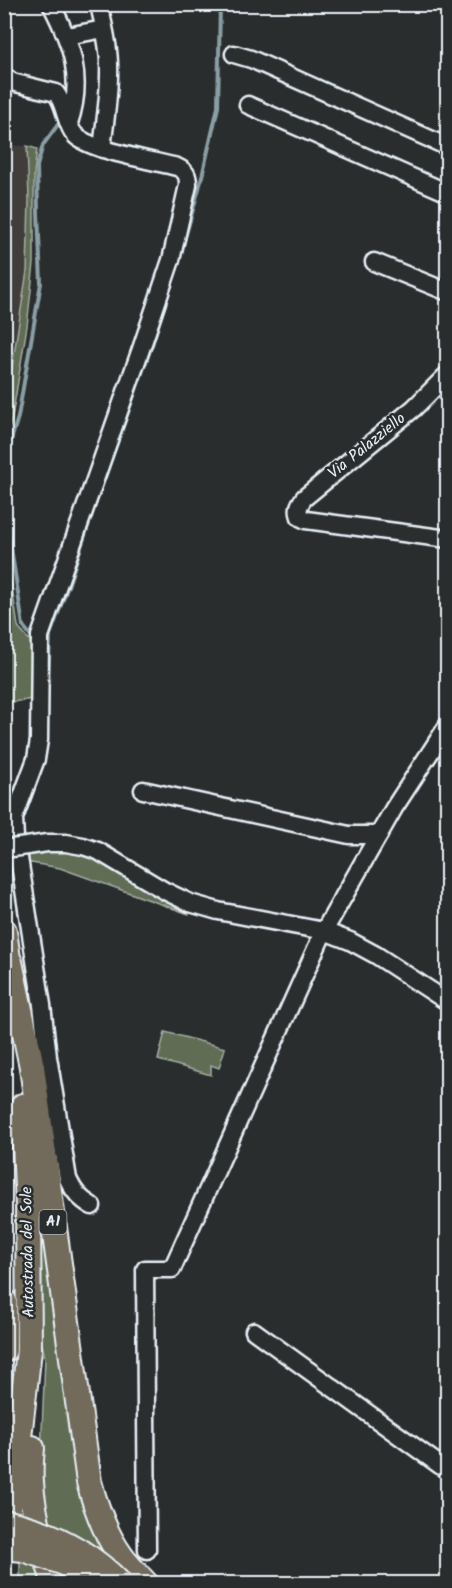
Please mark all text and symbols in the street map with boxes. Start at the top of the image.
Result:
street label: Via Palazziello [323,407,411,485]
street label: Autostrada del Sole [14,1186,42,1318]
road number: A1 [40,1210,66,1234]

